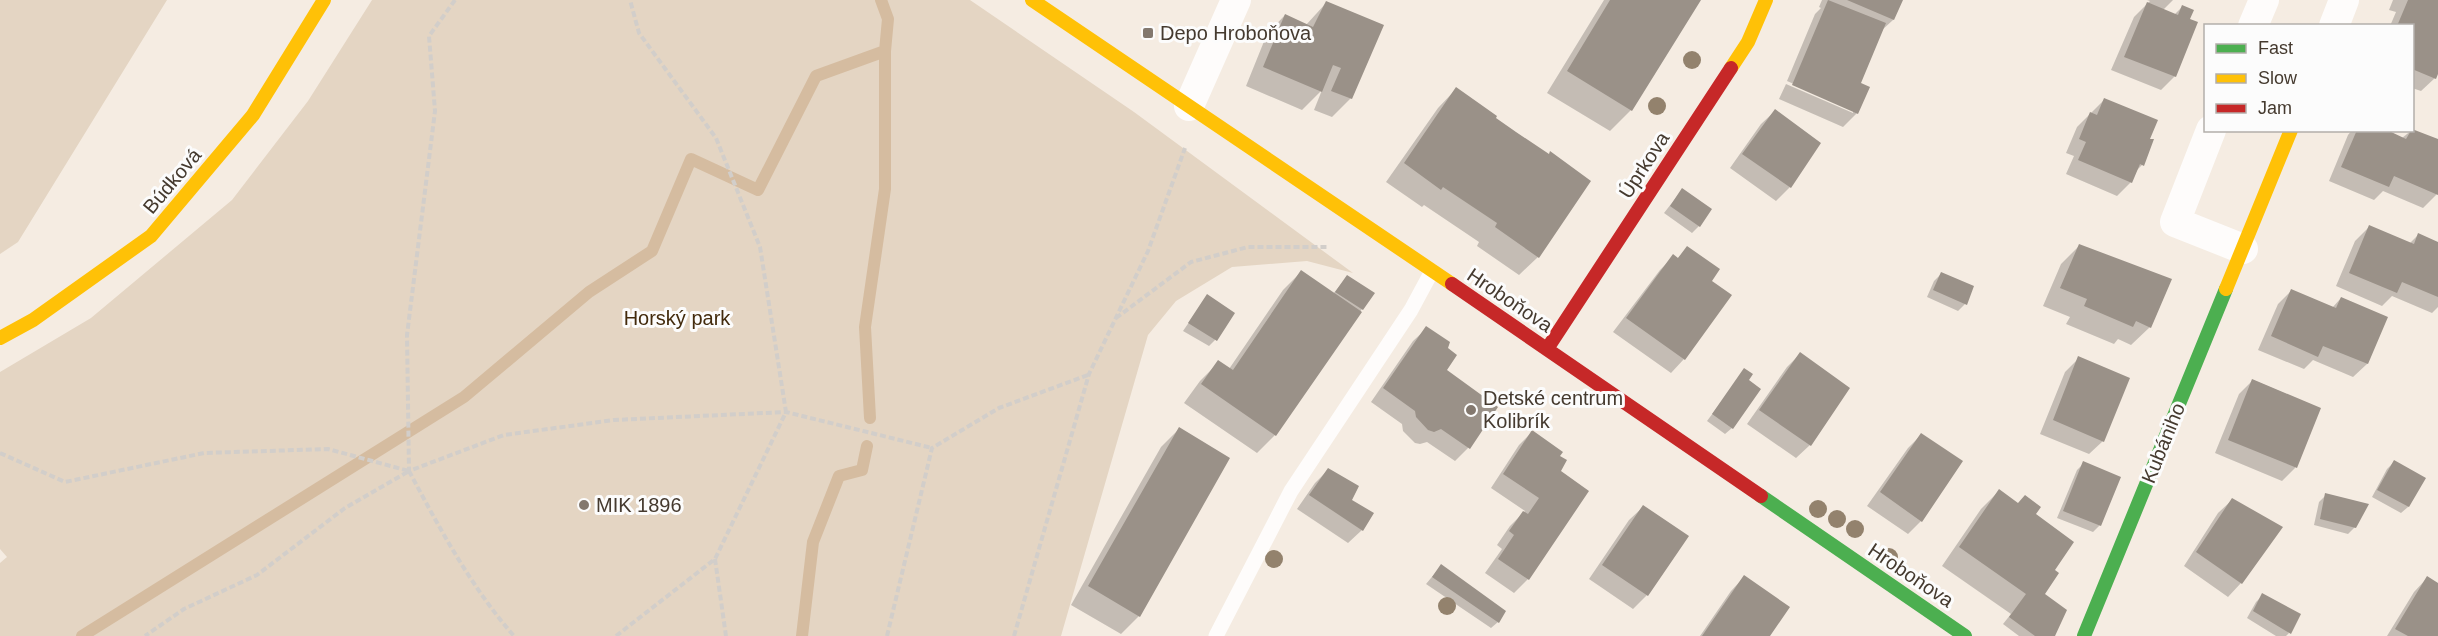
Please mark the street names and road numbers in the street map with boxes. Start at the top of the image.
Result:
street label: Úprkova [1614,127,1674,202]
street label: Búdková [139,143,206,218]
street label: Hroboňova [1463,264,1557,337]
street label: Kubániho [2137,400,2189,486]
street label: Hroboňova [1864,539,1958,612]

